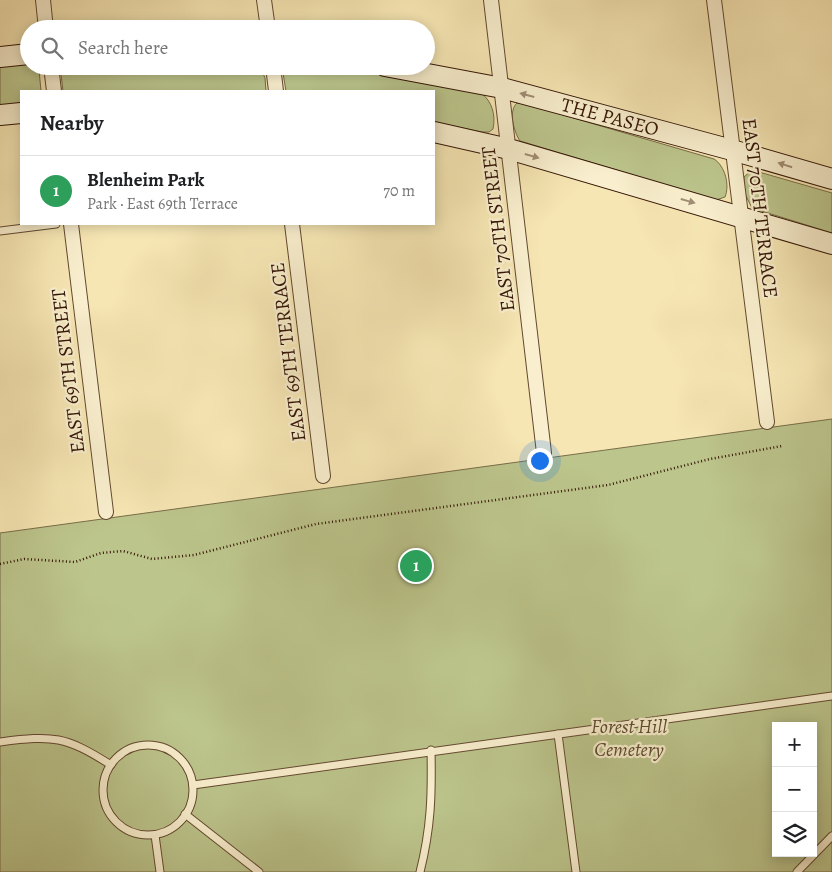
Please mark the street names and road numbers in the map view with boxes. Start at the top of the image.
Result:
street label: THE PASEO [558,91,662,143]
street label: EAST 70TH TERRACE [736,117,784,299]
street label: EAST 70TH STREET [474,145,522,313]
street label: EAST 69TH TERRACE [264,261,312,443]
street label: EAST 69TH STREET [45,287,91,455]

